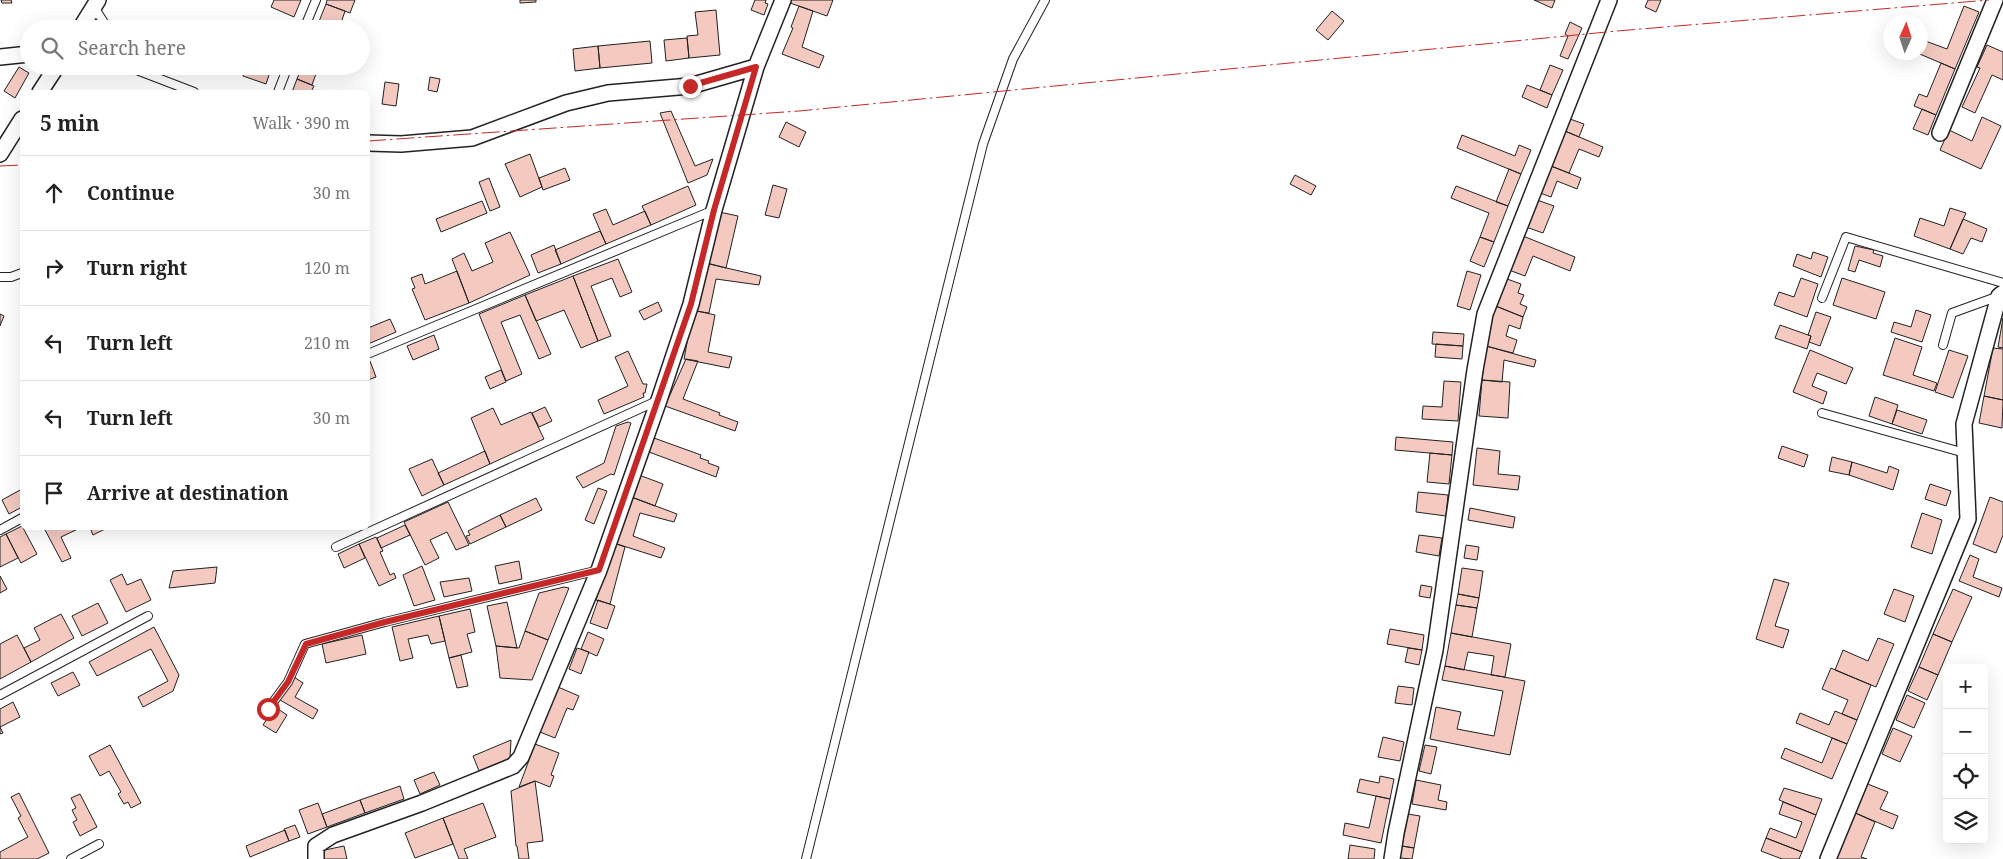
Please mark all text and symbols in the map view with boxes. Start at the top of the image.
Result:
north arrow [1883,15,1928,60]
search box [20,20,370,75]
icon: search [38,34,66,62]
text: Search here [78,35,186,61]
route end [679,75,702,98]
text: 5 min [40,109,99,137]
text: Walk · 390 m [253,112,350,134]
icon: ahead [40,179,68,207]
text: Continue [87,180,175,206]
text: 30 m [313,182,350,204]
icon: right [40,254,68,282]
text: Turn right [87,255,187,281]
text: 120 m [304,257,350,279]
icon: left [40,329,68,357]
text: Turn left [87,330,173,356]
text: 210 m [304,332,350,354]
icon: left [40,404,68,432]
text: Turn left [87,405,173,431]
text: 30 m [313,407,350,429]
icon: arrive [40,479,68,507]
text: Arrive at destination [87,480,289,506]
map controls [1943,664,1988,844]
button: + [1943,664,1988,709]
route start [257,698,280,721]
button: − [1943,709,1988,754]
button: locate [1943,754,1988,799]
button: layers [1943,799,1988,844]

